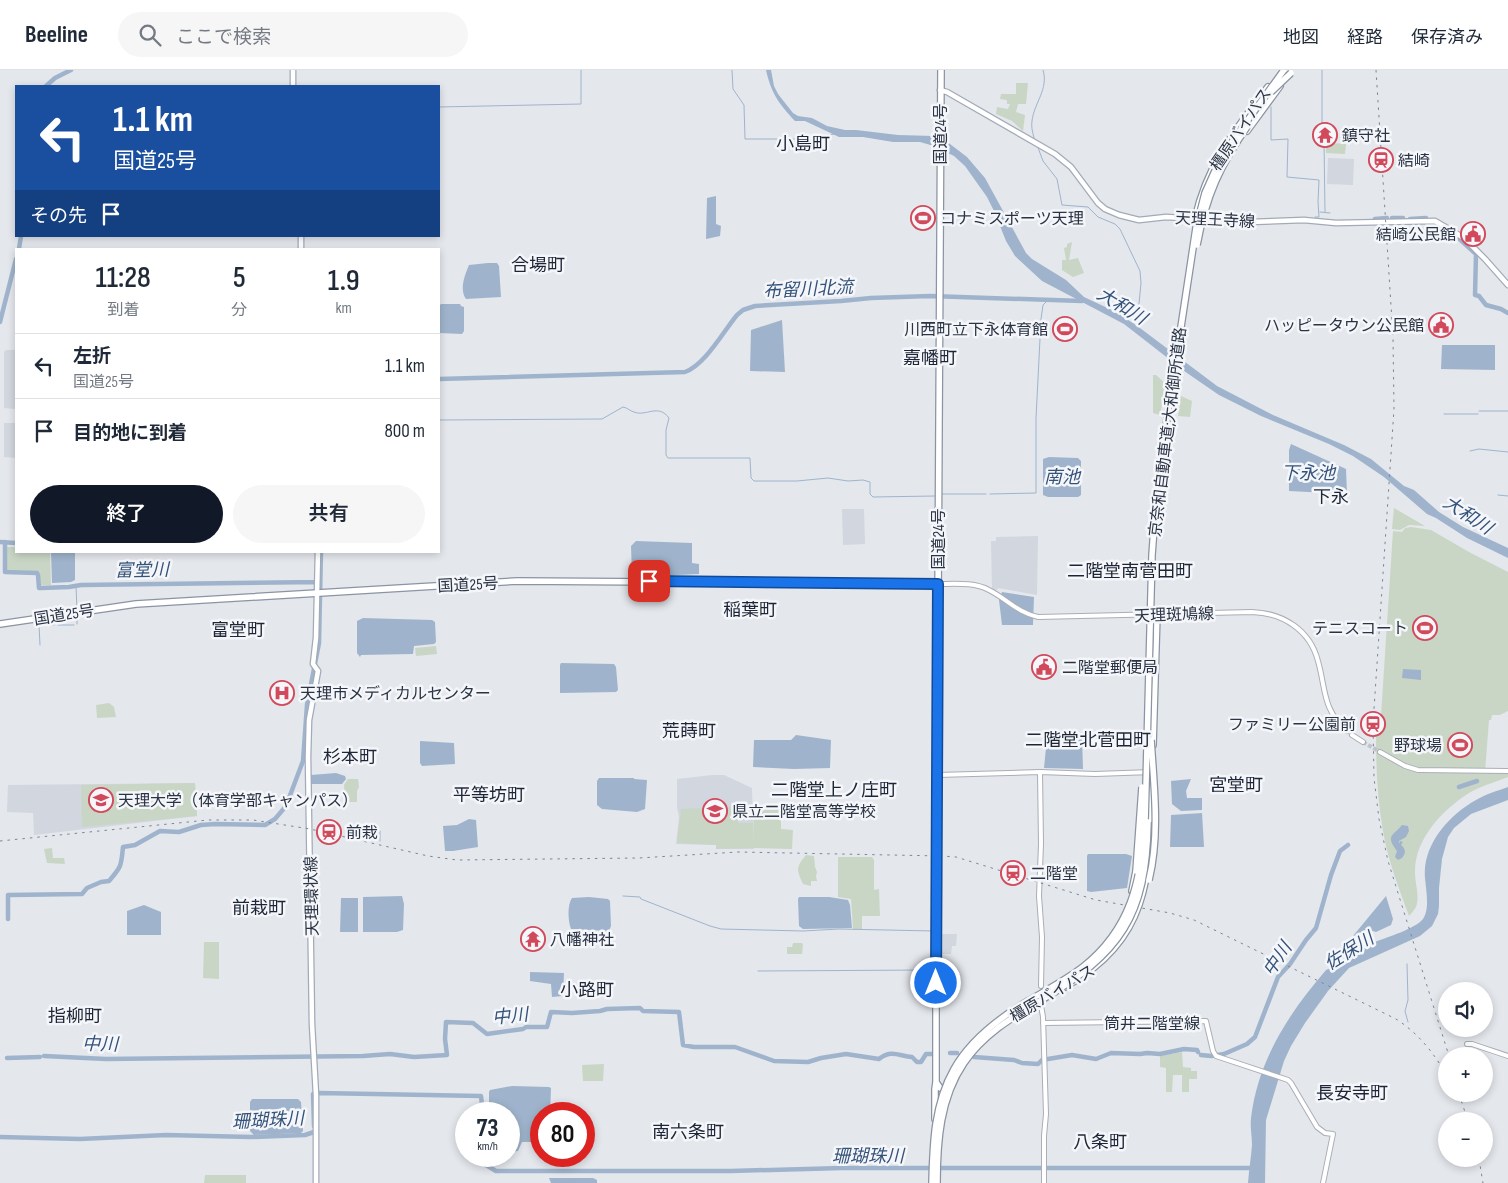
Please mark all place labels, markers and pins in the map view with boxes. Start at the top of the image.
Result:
temple icon: 鎮守社 [1312,122,1338,148]
place label: 鎮守社 [1342,127,1390,146]
station icon: 結崎 [1368,147,1394,173]
place label: 結崎 [1398,152,1430,171]
sports icon: コナミスポーツ天理 [910,205,936,231]
place label: コナミスポーツ天理 [940,210,1084,229]
public building icon: 結崎公民館 [1460,221,1486,247]
place label: 結崎公民館 [1376,226,1456,245]
public building icon: ハッピータウン公民館 [1428,312,1454,338]
sports icon: 川西町立下永体育館 [1052,316,1078,342]
place label: ハッピータウン公民館 [1264,317,1424,336]
place label: 川西町立下永体育館 [904,321,1048,340]
pin [628,560,670,602]
sports icon: テニスコート [1412,615,1438,641]
place label: テニスコート [1312,620,1408,639]
public building icon: 二階堂郵便局 [1031,654,1057,680]
place label: 二階堂郵便局 [1062,659,1158,678]
hospital icon: 天理市メディカルセンター [269,680,295,706]
place label: 天理市メディカルセンター [300,685,491,704]
station icon: ファミリー公園前 [1360,711,1386,737]
place label: ファミリー公園前 [1228,716,1356,735]
sports icon: 野球場 [1447,732,1473,758]
place label: 野球場 [1394,737,1442,756]
school or university icon: 天理大学（体育学部キャンパス） [88,787,114,813]
place label: 天理大学（体育学部キャンパス） [118,792,358,811]
school or university icon: 県立二階堂高等学校 [702,798,728,824]
place label: 県立二階堂高等学校 [732,803,876,822]
station icon: 前栽 [316,819,342,845]
place label: 前栽 [346,824,378,843]
station icon: 二階堂 [1000,860,1026,886]
place label: 二階堂 [1030,865,1078,884]
temple icon: 八幡神社 [520,926,546,952]
place label: 八幡神社 [550,931,614,950]

